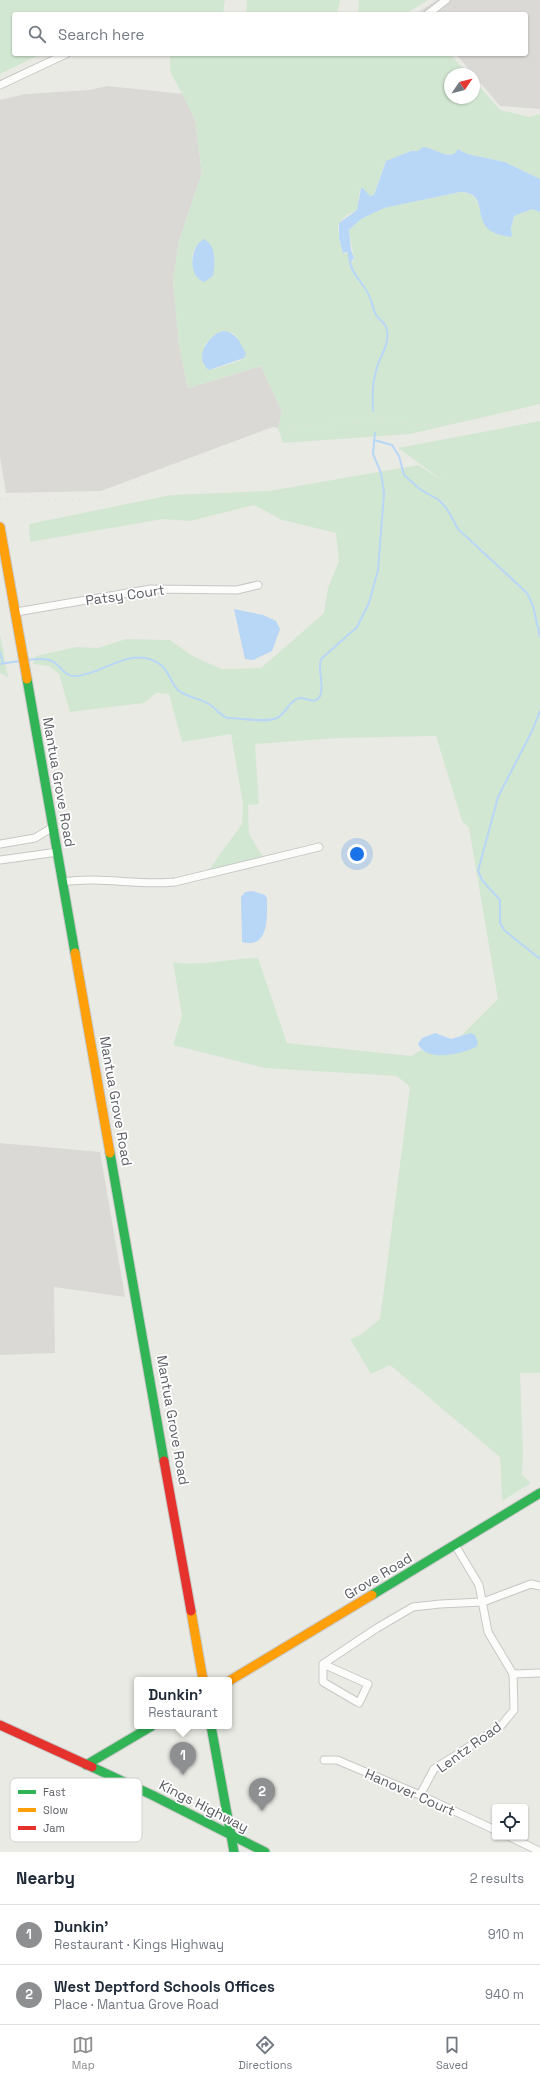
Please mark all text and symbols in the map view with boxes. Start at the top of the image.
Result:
search box [12,12,528,56]
icon: search [26,23,48,45]
text: Search here [58,25,144,44]
north arrow [444,68,480,104]
street label: Patsy Court [84,581,166,609]
street label: Mantua Grove Road [39,716,79,848]
your location [347,844,367,864]
street label: Mantua Grove Road [96,1035,136,1167]
street label: Mantua Grove Road [153,1354,193,1486]
street label: Grove Road [341,1549,415,1603]
popup [134,1677,232,1729]
text: Dunkin' [148,1685,202,1704]
text: Restaurant [148,1704,218,1721]
street label: Lentz Road [433,1717,505,1777]
pin: 1 [170,1742,196,1775]
street label: Hanover Court [362,1764,458,1820]
street label: Kings Highway [156,1776,252,1836]
legend [10,1778,142,1842]
pin: 2 [249,1778,275,1811]
text: Fast [43,1785,66,1799]
text: Slow [43,1803,68,1817]
map controls [492,1804,528,1840]
button: locate [492,1804,528,1840]
text: Jam [43,1821,65,1835]
text: Nearby [16,1867,75,1889]
text: 2 results [470,1870,524,1887]
text: Dunkin' [54,1917,108,1936]
text: 1 [26,1926,32,1943]
text: 910 m [488,1926,524,1943]
text: Restaurant · Kings Highway [54,1936,224,1953]
text: West Deptford Schools Offices [54,1977,275,1996]
text: 2 [25,1986,33,2003]
text: 940 m [485,1986,524,2003]
text: Place · Mantua Grove Road [54,1996,219,2013]
tab: Map [72,2034,95,2072]
tab: Directions [238,2034,292,2072]
tab: Saved [436,2034,468,2072]

